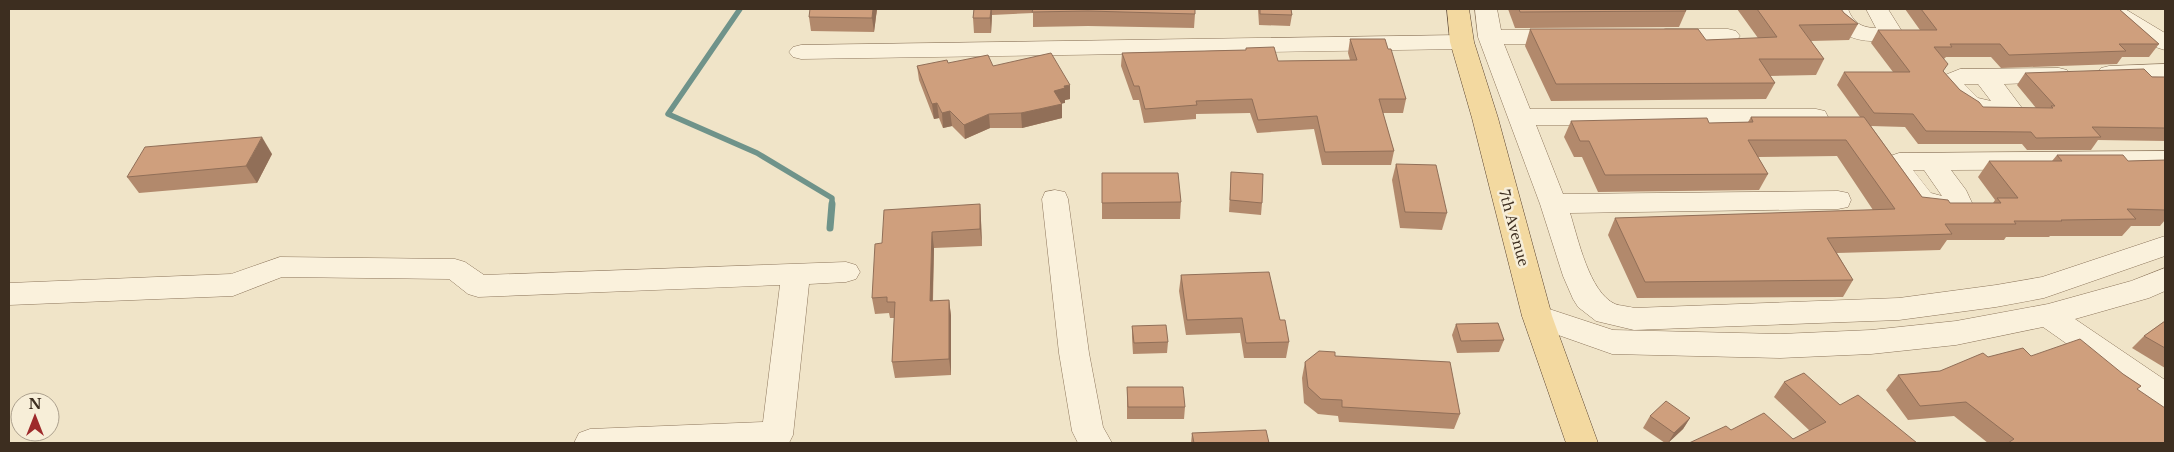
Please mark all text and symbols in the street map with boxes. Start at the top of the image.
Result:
street label: 7th Avenue [1495,188,1533,268]
north arrow [10,392,60,442]
text: N [28,395,42,413]

